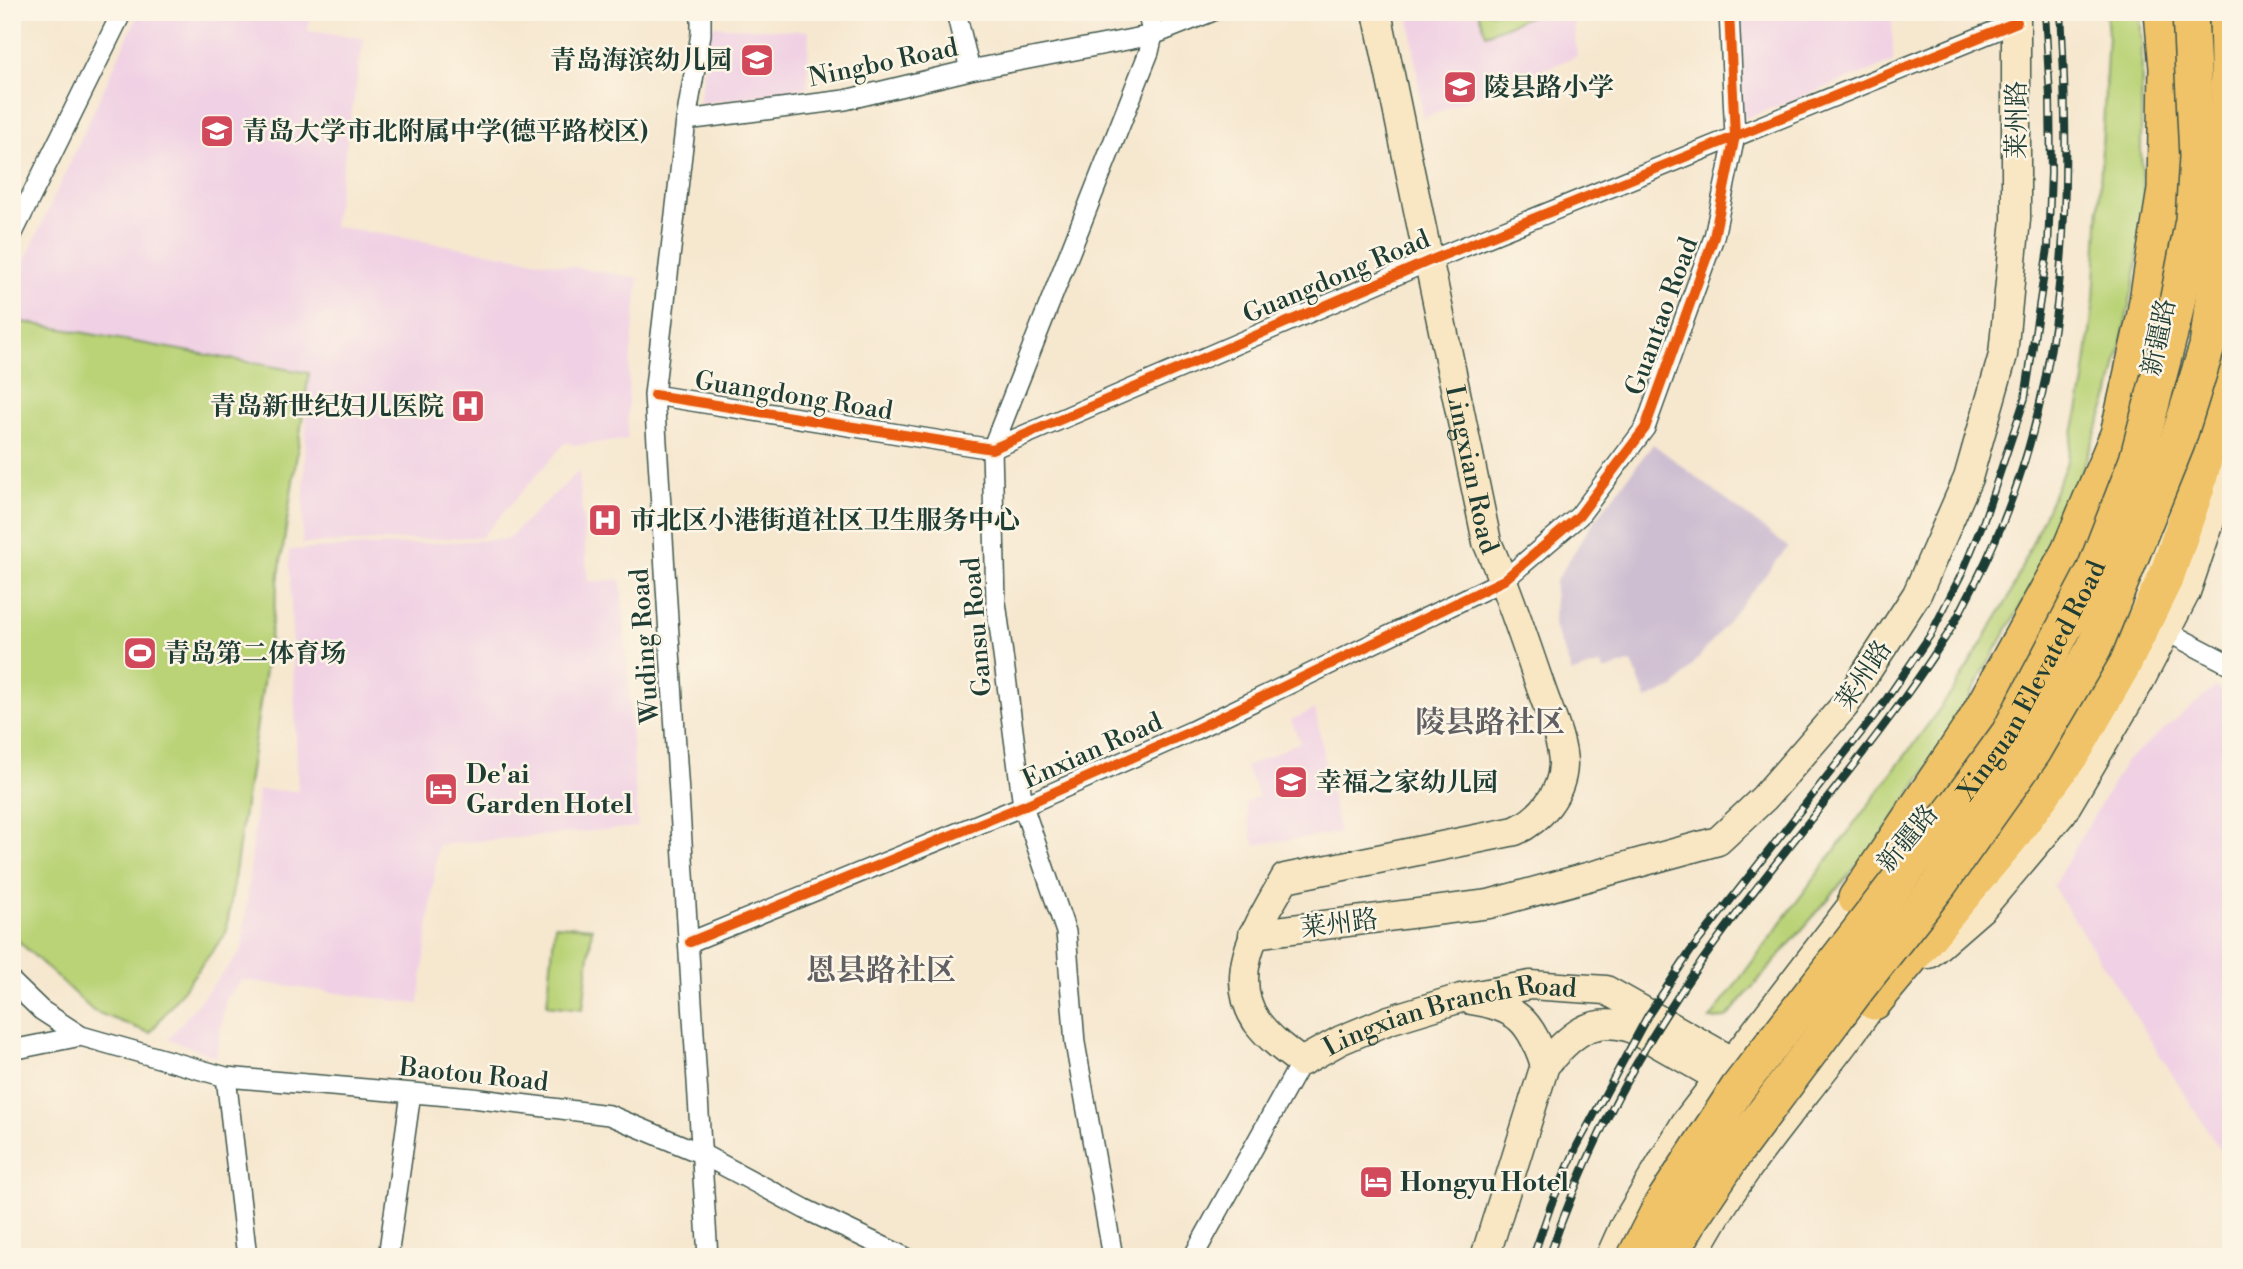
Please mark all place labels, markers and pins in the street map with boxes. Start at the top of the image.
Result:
school or university icon: 青岛海滨幼儿园 [738,41,776,79]
place label: 青岛海滨幼儿园 [550,45,732,77]
school or university icon: 陵县路小学 [1441,68,1479,106]
place label: 陵县路小学 [1484,72,1614,104]
school or university icon: 青岛大学市北附属中学(德平路校区) [198,112,236,150]
place label: 青岛大学市北附属中学(德平路校区) [242,116,648,148]
hospital icon: 青岛新世纪妇儿医院 [449,387,487,425]
place label: 青岛新世纪妇儿医院 [210,391,444,423]
hospital icon: 市北区小港街道社区卫生服务中心 [586,501,624,539]
place label: 市北区小港街道社区卫生服务中心 [630,505,1020,537]
sports icon: 青岛第二体育场 [121,634,159,672]
place label: 青岛第二体育场 [164,638,346,670]
place label: De'ai Garden Hotel [466,759,633,821]
school or university icon: 幸福之家幼儿园 [1272,763,1310,801]
place label: 幸福之家幼儿园 [1316,767,1498,799]
hotel icon: De'ai Garden Hotel [422,770,460,808]
hotel icon: Hongyu Hotel [1357,1163,1395,1201]
place label: Hongyu Hotel [1400,1167,1569,1199]

